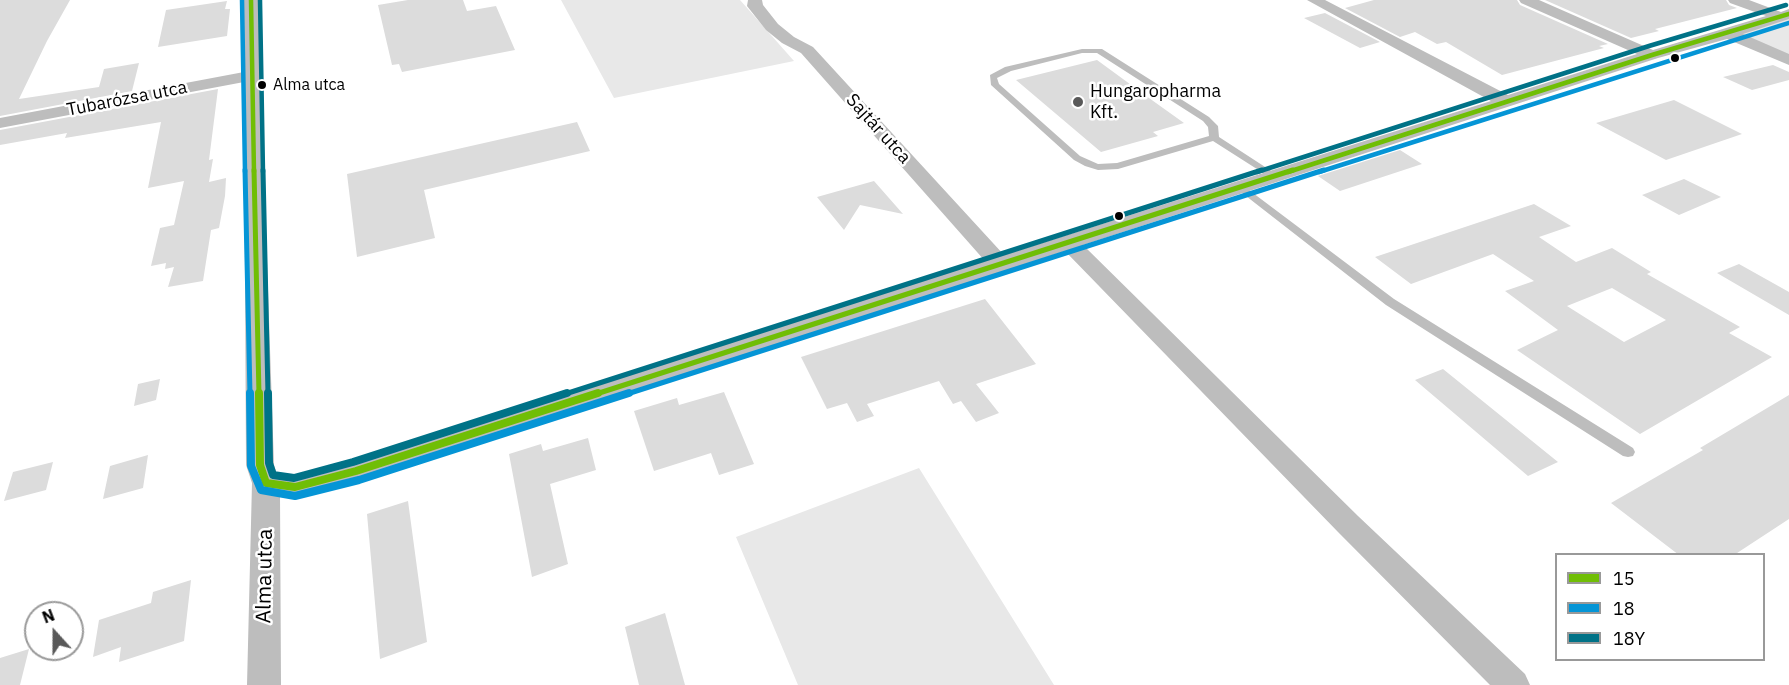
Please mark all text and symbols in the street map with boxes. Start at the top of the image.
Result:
unlabelled marker [1669,52,1681,64]
place label: Alma utca [273,75,345,95]
street label: Tubarózsa utca [65,77,189,121]
marker: Alma utca [256,79,268,91]
place label: Hungaropharma Kft. [1090,81,1221,124]
street label: Sajtár utca [841,90,915,168]
marker: Hungaropharma Kft. [1071,95,1085,109]
unlabelled marker [1113,210,1125,222]
street label: Alma utca [252,528,278,624]
legend [1555,553,1765,661]
text: 15 [1613,567,1635,590]
text: 18 [1613,597,1635,620]
north arrow [24,601,84,661]
text: N [39,605,57,627]
text: 18Y [1613,627,1645,650]

